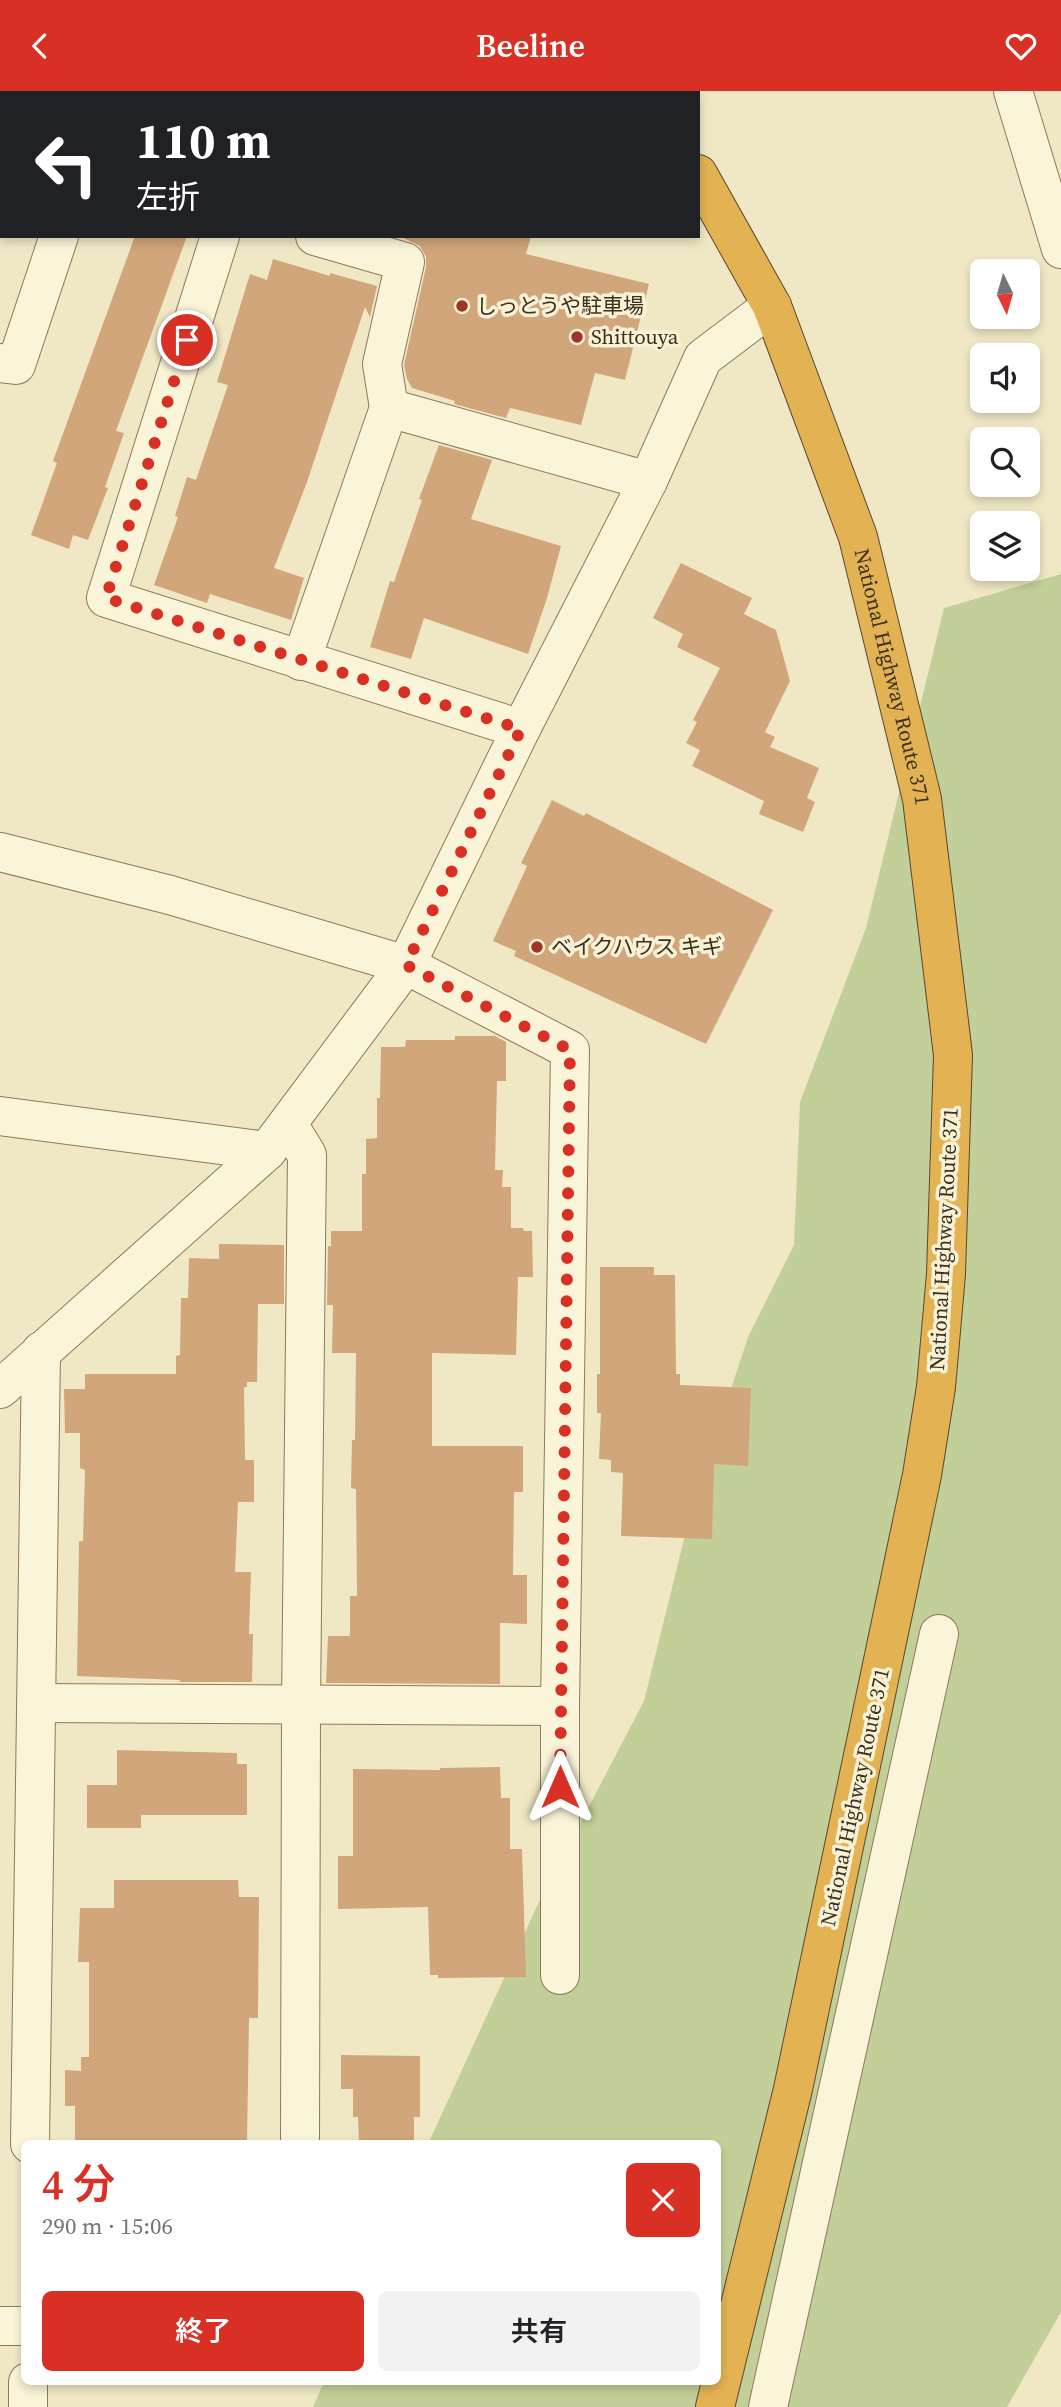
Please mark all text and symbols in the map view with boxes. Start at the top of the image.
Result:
text: Beeline [476,24,585,68]
icon: back [21,27,59,65]
icon: heart [1002,27,1040,65]
text: 110 m [136,107,271,174]
icon: left [21,119,112,210]
text: 左折 [136,175,200,219]
north arrow [970,259,1040,329]
map controls [970,259,1040,581]
place label: しっとうや駐車場 [476,291,644,320]
marker: しっとうや駐車場 [454,298,470,314]
pin [157,310,217,370]
icon: arrive [168,321,206,359]
place label: Shittouya [591,322,679,351]
marker: Shittouya [569,329,585,345]
button: sound [970,343,1040,413]
button: search [970,427,1040,497]
button: layers [970,511,1040,581]
street label: National Highway Route 371 [847,546,938,807]
place label: ベイクハウス キギ [551,932,722,961]
marker: ベイクハウス キギ [529,939,545,955]
street label: National Highway Route 371 [922,1107,965,1371]
street label: National Highway Route 371 [813,1665,896,1929]
position arrow [523,1750,597,1824]
text: 4 分 [42,2155,115,2213]
button: close [626,2163,700,2237]
text: 290 m · 15:06 [42,2210,173,2242]
button: 終了 [42,2291,364,2371]
button: 共有 [378,2291,700,2371]

